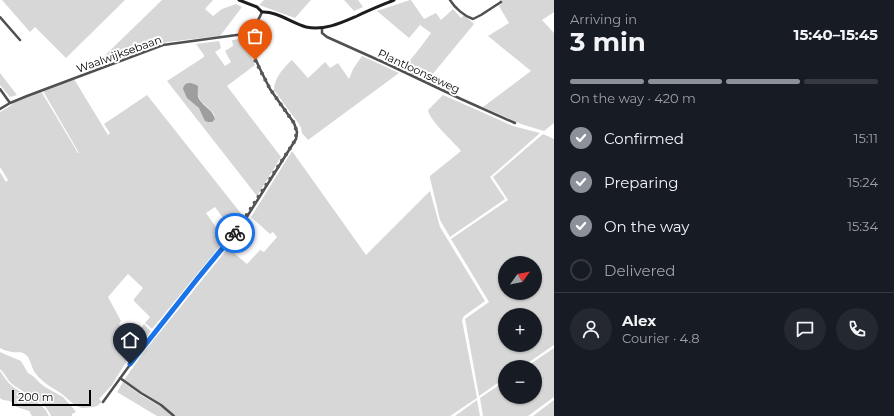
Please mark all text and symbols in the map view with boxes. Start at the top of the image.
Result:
text: Arriving in [570,11,637,27]
pin [238,19,272,60]
icon: bag [244,25,266,47]
text: 15:40–15:45 [794,25,878,44]
text: 3 min [570,26,646,58]
street label: Waalwijksebaan [75,32,163,76]
street label: Plantloonseweg [376,46,462,96]
text: On the way · 420 m [570,90,696,106]
icon: check [570,127,592,149]
text: Confirmed [604,129,684,148]
text: 15:11 [854,130,878,146]
icon: check [570,171,592,193]
text: Preparing [604,173,679,192]
text: 15:24 [848,174,878,190]
courier [215,213,255,253]
icon: check [570,215,592,237]
text: On the way [604,217,689,236]
text: 15:34 [847,218,878,234]
icon: bike [224,222,246,244]
north arrow [498,256,542,300]
map controls [498,256,542,404]
text: Delivered [604,261,676,280]
button: + [498,308,542,352]
button: person [570,308,612,350]
button: chat [784,308,826,350]
button: phone [836,308,878,350]
text: Alex [622,311,656,330]
pin [113,323,147,364]
icon: home [119,329,141,351]
text: Courier · 4.8 [622,330,700,346]
button: − [498,360,542,404]
scale bar [12,388,91,407]
text: 200 m [18,390,53,404]

